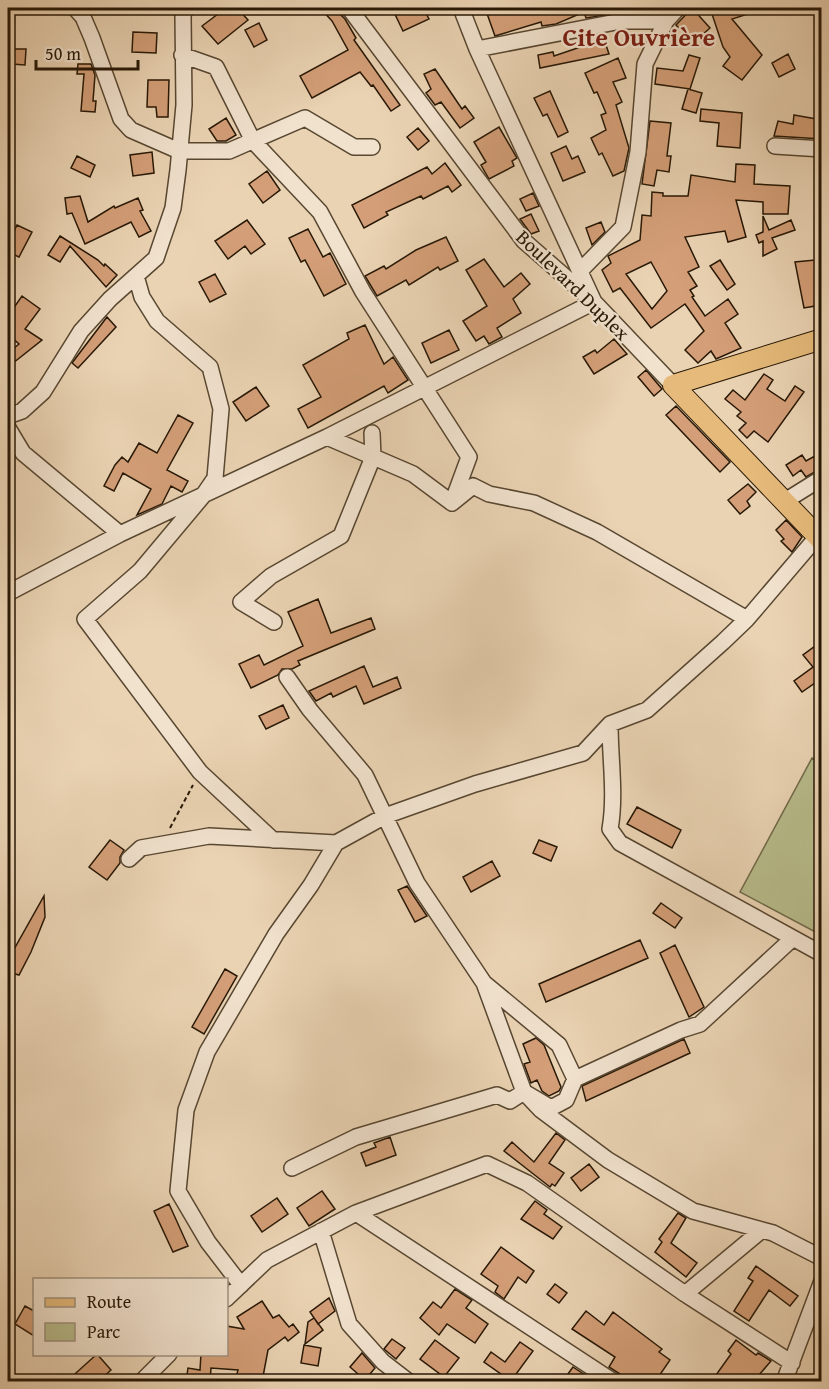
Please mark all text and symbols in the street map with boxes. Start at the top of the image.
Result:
district label: Cite Ouvrière [563,17,716,56]
scale bar [36,33,138,71]
text: 50 m [45,40,81,67]
street label: Boulevard Duplex [510,223,637,347]
legend [33,1278,228,1356]
text: Route [87,1288,131,1315]
text: Parc [87,1318,120,1345]

